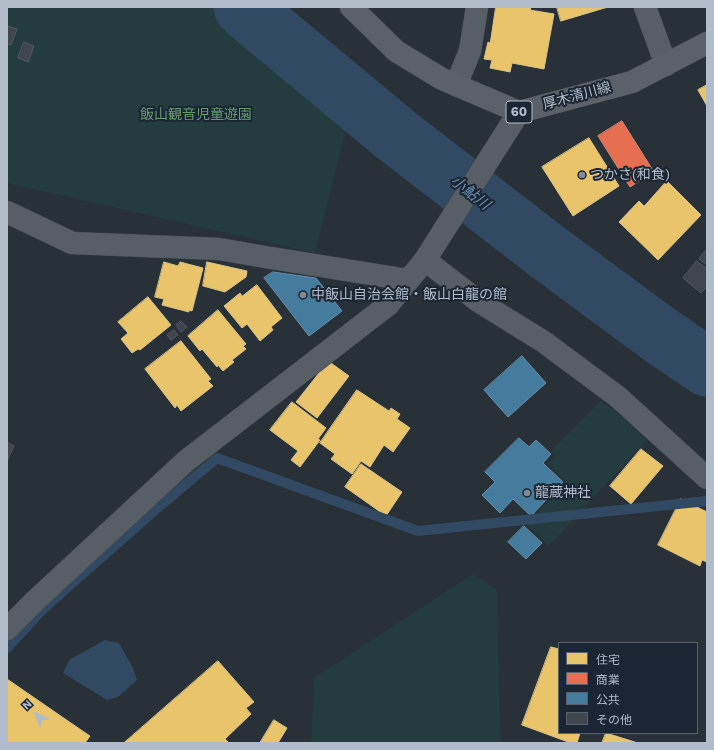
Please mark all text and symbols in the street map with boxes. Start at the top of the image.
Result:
street label: 厚木清川線 [541,79,613,113]
road number: 60 [506,101,532,123]
park label: 飯山観音児童遊園 [140,107,252,123]
place label: つかさ(和食) [590,167,670,183]
marker: つかさ(和食) [577,170,587,180]
water label: 小鮎川 [447,172,493,214]
place label: 中飯山自治会館・飯山白龍の館 [311,287,507,303]
marker: 中飯山自治会館・飯山白龍の館 [298,290,308,300]
place label: 龍蔵神社 [535,485,591,501]
marker: 龍蔵神社 [522,488,532,498]
legend [558,642,698,734]
text: 住宅 [596,653,620,667]
text: 商業 [596,673,620,687]
text: 公共 [596,693,620,707]
north arrow [16,694,56,734]
text: N [20,697,35,713]
text: その他 [596,713,632,727]

